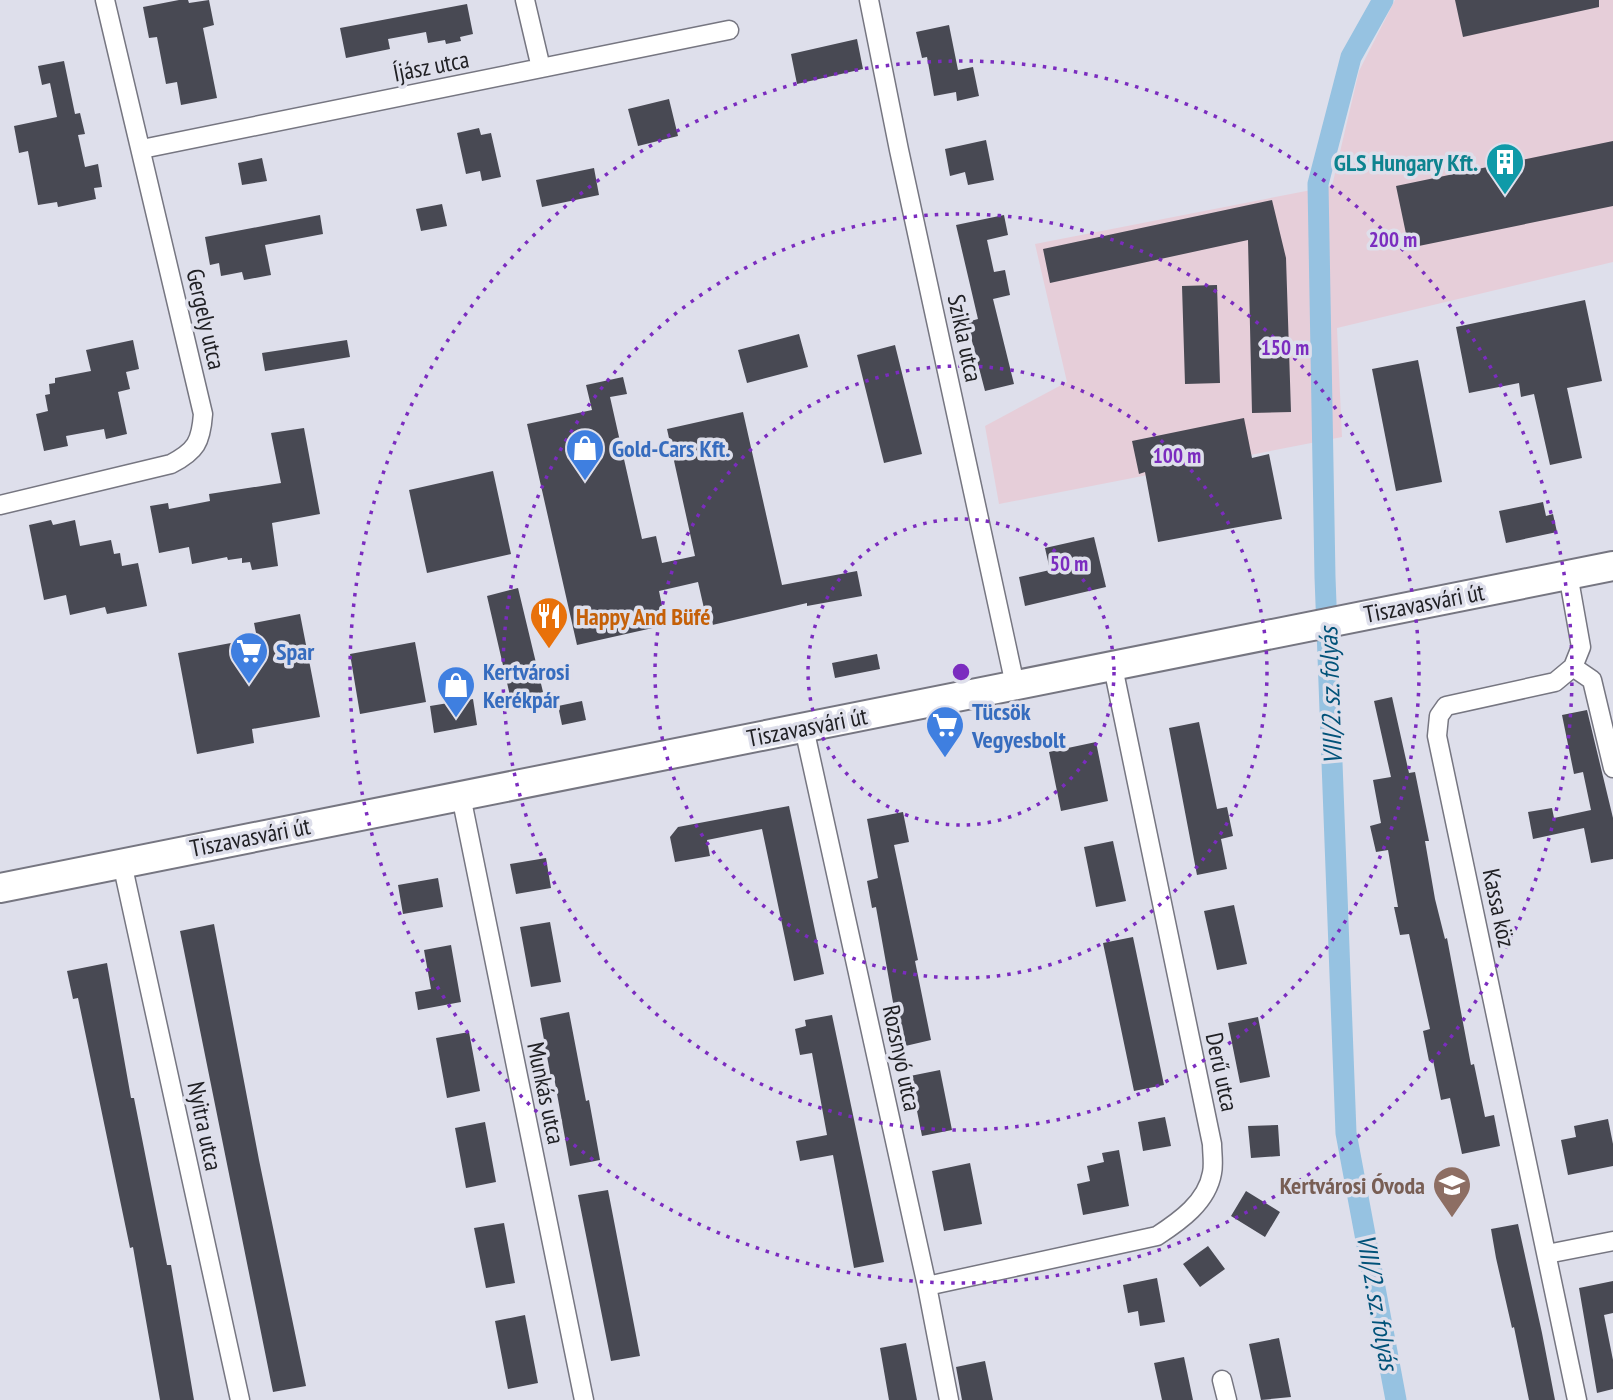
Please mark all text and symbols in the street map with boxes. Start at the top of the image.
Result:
street label: Íjász utca [390,43,472,89]
building icon: GLS Hungary Kft. [1484,141,1526,196]
place label: GLS Hungary Kft. [1334,147,1478,178]
text: 200 m [1369,226,1417,253]
street label: Gergely utca [179,266,233,372]
street label: Szikla utca [941,291,989,385]
text: 150 m [1261,334,1309,361]
shop icon: Gold-Cars Kft. [564,427,606,482]
place label: Gold-Cars Kft. [612,433,730,464]
text: 100 m [1153,442,1201,469]
text: 50 m [1050,550,1088,577]
street label: Tiszavasvári út [1361,576,1487,630]
restaurant icon: Happy And Büfé [528,595,570,650]
place label: Happy And Büfé [576,601,710,632]
water label: VIII/2. sz. folyás [1311,625,1349,765]
supermarket icon: Spar [228,630,270,685]
place label: Spar [276,636,315,667]
place label: Kertvárosi Kerékpár [483,656,570,715]
centre of rings [949,660,973,684]
shop icon: Kertvárosi Kerékpár [435,664,477,719]
place label: Tücsök Vegyesbolt [971,696,1066,755]
street label: Tiszavasvári út [744,700,870,754]
supermarket icon: Tücsök Vegyesbolt [924,704,966,759]
street label: Tiszavasvári út [187,810,313,864]
street label: Kassa köz [1476,866,1522,950]
street label: Rozsnyó utca [876,1002,928,1114]
street label: Derű utca [1199,1030,1245,1114]
street label: Munkás utca [520,1039,572,1147]
street label: Nyitra utca [180,1079,230,1173]
school or university icon: Kertvárosi Óvoda [1431,1164,1473,1219]
place label: Kertvárosi Óvoda [1280,1170,1425,1201]
water label: VIII/2. sz. folyás [1350,1232,1407,1375]

